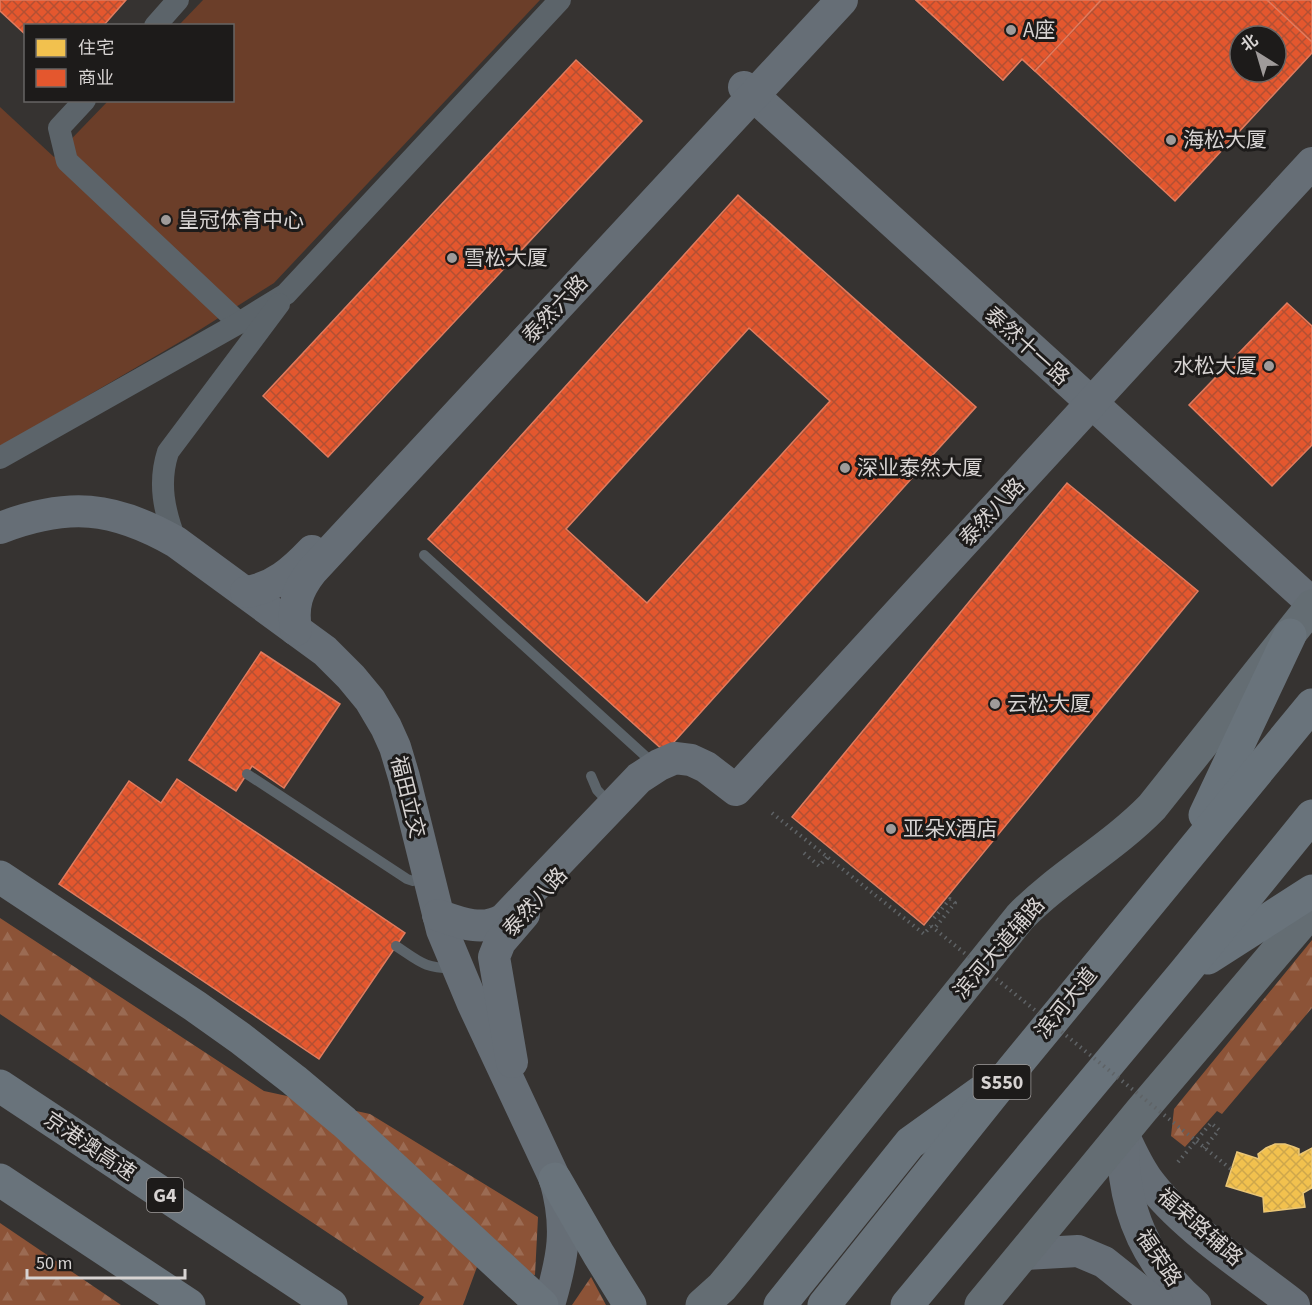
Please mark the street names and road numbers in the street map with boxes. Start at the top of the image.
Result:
street label: 泰然六路 [515,268,595,350]
street label: 泰然十一路 [978,300,1076,392]
street label: 泰然八路 [952,471,1032,553]
street label: 福田立交 [383,753,433,841]
street label: 泰然八路 [496,861,574,943]
street label: 滨河大道辅路 [946,891,1052,1005]
street label: 滨河大道 [1028,961,1104,1045]
road number: S550 [974,1065,1030,1099]
street label: 京港澳高速 [38,1104,142,1188]
road number: G4 [147,1178,183,1212]
street label: 福荣路辅路 [1152,1183,1248,1271]
street label: 福荣路 [1131,1225,1187,1291]

